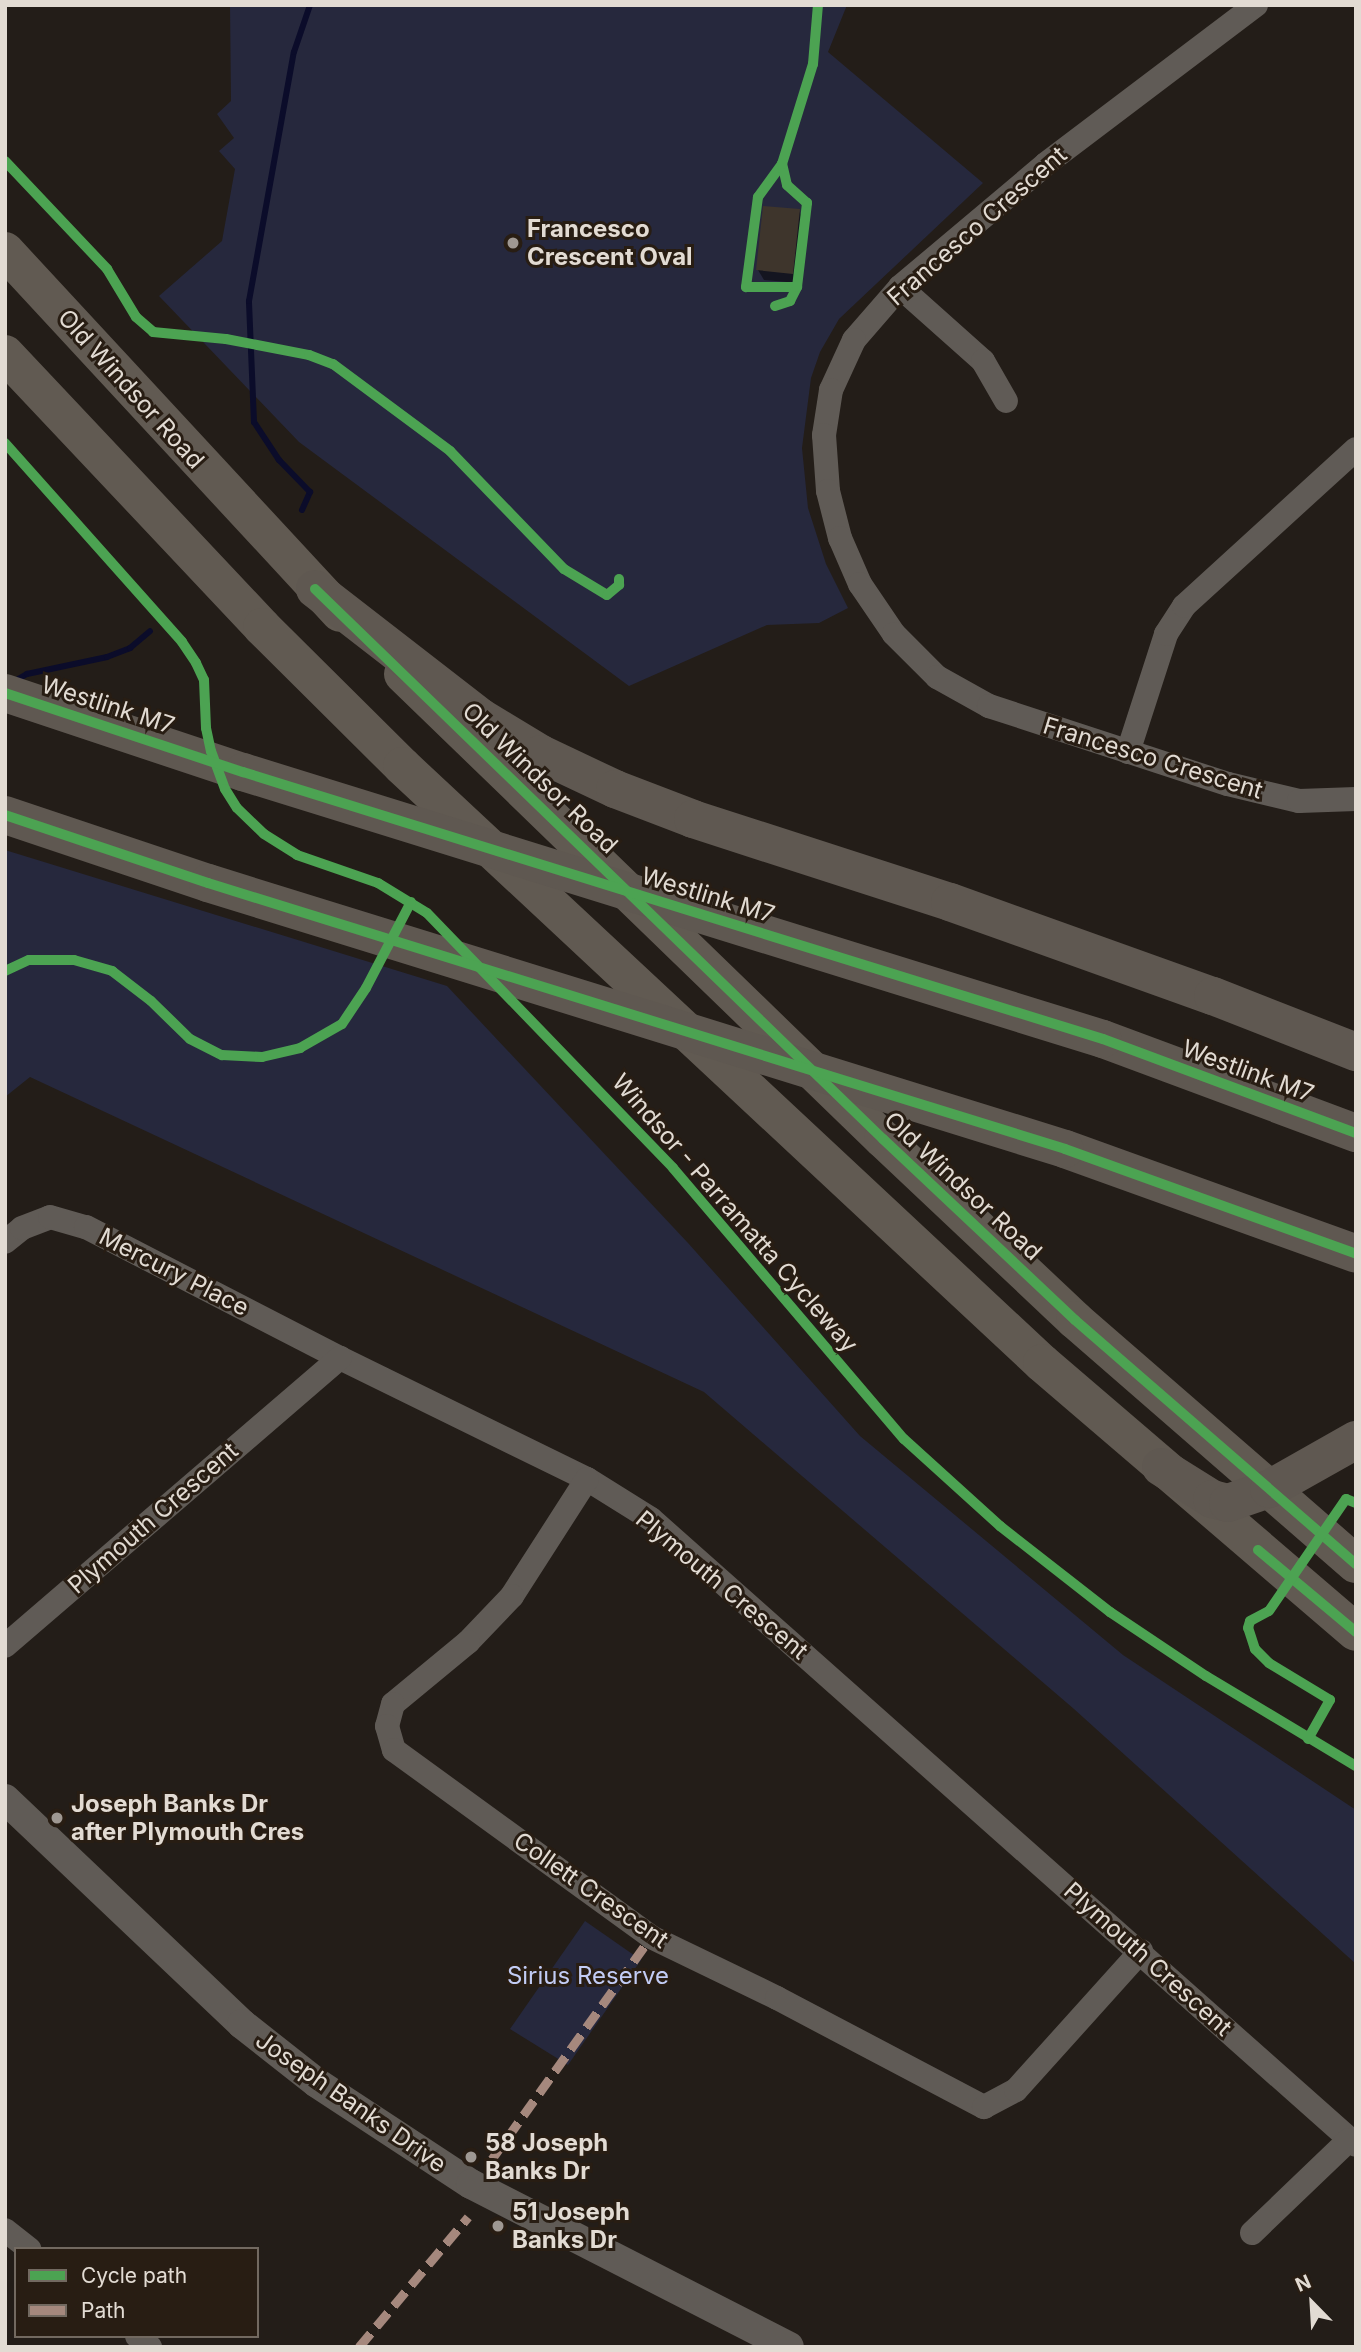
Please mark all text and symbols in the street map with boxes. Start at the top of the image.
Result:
street label: Francesco Crescent [882,140,1072,312]
place label: Francesco Crescent Oval [527,215,693,271]
marker: Francesco Crescent Oval [505,235,521,251]
street label: Old Windsor Road [52,303,210,475]
street label: Westlink M7 [38,670,178,740]
street label: Old Windsor Road [456,697,624,859]
street label: Francesco Crescent [1040,711,1266,805]
street label: Westlink M7 [638,861,778,929]
street label: Westlink M7 [1178,1034,1318,1108]
street label: Windsor - Parramatta Cycleway [606,1068,864,1358]
street label: Old Windsor Road [878,1106,1048,1266]
street label: Mercury Place [94,1222,254,1322]
street label: Plymouth Crescent [62,1436,244,1600]
street label: Plymouth Crescent [630,1505,814,1665]
place label: Joseph Banks Dr after Plymouth Cres [71,1790,304,1846]
marker: Joseph Banks Dr after Plymouth Cres [49,1810,65,1826]
street label: Collett Crescent [508,1826,674,1954]
street label: Plymouth Crescent [1058,1876,1238,2042]
park label: Sirius Reserve [507,1962,669,1990]
street label: Joseph Banks Drive [250,2025,452,2179]
place label: 58 Joseph Banks Dr [485,2129,608,2185]
marker: 58 Joseph Banks Dr [463,2149,479,2165]
place label: 51 Joseph Banks Dr [512,2198,630,2254]
marker: 51 Joseph Banks Dr [490,2218,506,2234]
legend [14,2247,259,2338]
text: Cycle path [81,2263,187,2288]
north arrow [1277,2268,1347,2338]
text: N [1292,2270,1315,2297]
text: Path [81,2298,126,2323]

